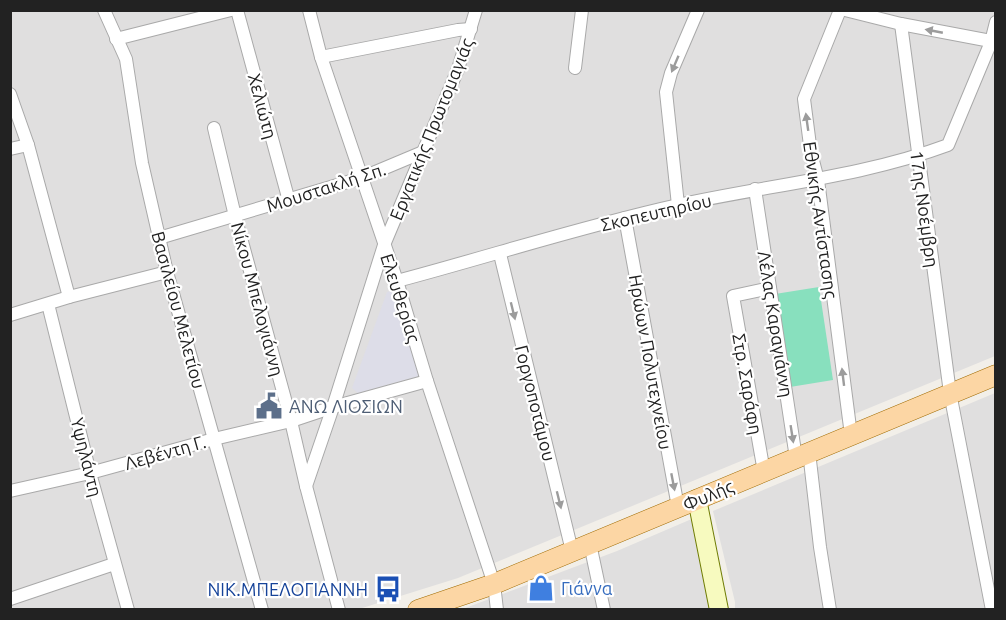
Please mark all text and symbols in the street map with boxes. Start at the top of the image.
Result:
one-way arrow [924,26,943,35]
street label: Εργατικής Πρωτομαγιάς [385,35,478,223]
one-way arrow [670,56,680,74]
street label: Χελιώτη [245,71,281,141]
one-way arrow [802,112,812,131]
street label: Εθνικής Αντίστασης [799,140,842,300]
street label: 17ης Νοέμβρη [906,149,943,269]
street label: Μουστακλή Σπ. [264,158,388,216]
street label: Σκοπευτηρίου [599,190,713,234]
street label: Νίκου Μπελογιάννη [228,220,288,378]
street label: Βασιλείου Μελετίου [148,229,210,391]
street label: Λέλας Καραγιάννη [754,249,797,399]
street label: Ελευθερίας [376,251,425,345]
street label: Ηρώων Πολυτεχνείου [626,273,676,451]
one-way arrow [509,301,519,320]
street label: Στρ. Σαράφη [729,332,767,436]
street label: Γοργοποτάμου [512,343,560,463]
one-way arrow [839,367,848,386]
public building icon: ΑΝΩ ΛΙΟΣΙΩΝ [254,391,284,421]
place label: ΑΝΩ ΛΙΟΣΙΩΝ [289,396,403,416]
street label: Υψηλάντη [68,415,106,499]
one-way arrow [788,425,797,444]
street label: Λεβέντη Γ. [122,431,208,473]
one-way arrow [669,473,678,492]
street label: Φυλής [680,475,737,515]
one-way arrow [555,491,565,509]
shop icon: Γιάννα [526,573,556,603]
bus stop icon: ΝΙΚ.ΜΠΕΛΟΓΙΑΝΝΗ [373,574,403,604]
place label: Γιάννα [561,578,613,598]
place label: ΝΙΚ.ΜΠΕΛΟΓΙΑΝΝΗ [207,579,368,599]

